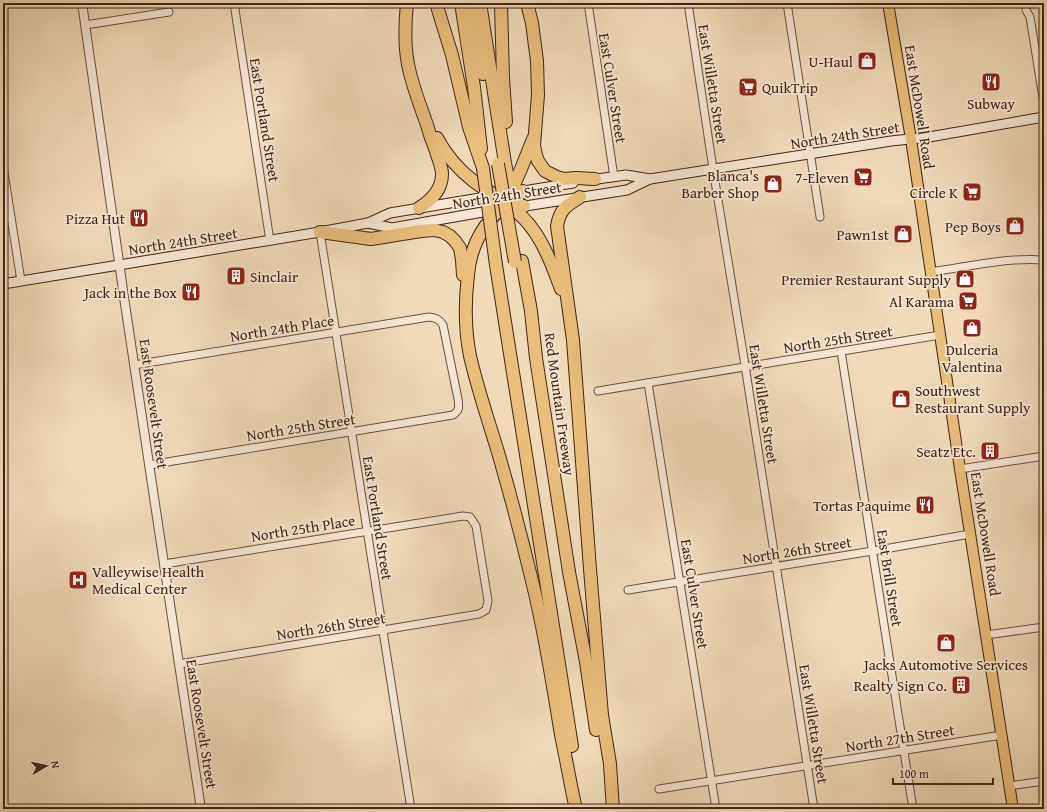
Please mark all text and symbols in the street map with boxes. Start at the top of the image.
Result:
street label: East Willetta Street [693,23,733,146]
street label: East Culver Street [594,31,632,145]
street label: East McDowell Road [900,44,940,170]
shop icon: U-Haul [856,50,878,72]
place label: U-Haul [809,51,853,72]
street label: East Portland Street [245,56,285,184]
restaurant icon: Subway [980,71,1002,93]
supermarket icon: QuikTrip [737,76,759,98]
place label: QuikTrip [762,77,818,98]
place label: Subway [967,93,1016,114]
street label: North 24th Street [789,116,902,154]
place label: Blanca's Barber Shop [681,165,759,203]
supermarket icon: 7-Eleven [852,166,874,188]
place label: 7-Eleven [795,167,850,188]
shop icon: Blanca's Barber Shop [762,173,784,195]
street label: North 24th Street [451,176,564,214]
supermarket icon: Circle K [961,181,983,203]
place label: Circle K [910,182,958,203]
restaurant icon: Pizza Hut [128,207,150,229]
place label: Pizza Hut [66,208,126,229]
shop icon: Pep Boys [1004,215,1026,237]
place label: Pep Boys [945,216,1001,237]
street label: North 24th Street [127,222,240,260]
shop icon: Pawn1st [892,223,914,245]
place label: Pawn1st [837,224,890,245]
building icon: Sinclair [225,265,247,287]
place label: Sinclair [250,266,298,287]
shop icon: Premier Restaurant Supply [954,268,976,290]
place label: Premier Restaurant Supply [781,269,952,290]
restaurant icon: Jack in the Box [180,281,202,303]
place label: Jack in the Box [82,282,177,303]
supermarket icon: Al Karama [957,290,979,312]
place label: Al Karama [889,291,954,312]
street label: North 24th Place [228,309,336,347]
shop icon: Dulceria Valentina [961,317,983,339]
street label: North 25th Street [782,320,895,358]
street label: Red Mountain Freeway [540,331,580,477]
street label: East Roosevelt Street [134,338,174,471]
place label: Dulceria Valentina [942,339,1002,377]
street label: East Willetta Street [744,343,784,466]
place label: Southwest Restaurant Supply [915,380,1031,418]
shop icon: Southwest Restaurant Supply [890,388,912,410]
street label: North 25th Street [245,408,358,446]
building icon: Seatz Etc. [979,440,1001,462]
place label: Seatz Etc. [916,441,976,462]
street label: East Portland Street [358,454,398,582]
street label: East McDowell Road [966,471,1006,597]
restaurant icon: Tortas Paquime [914,494,936,516]
place label: Tortas Paquime [813,495,911,516]
street label: North 25th Place [249,509,357,547]
street label: East Brill Street [872,528,908,629]
street label: North 26th Street [741,531,854,569]
street label: East Culver Street [676,537,714,651]
place label: Valleywise Health Medical Center [92,561,205,599]
hospital icon: Valleywise Health Medical Center [67,569,89,591]
street label: North 26th Street [275,607,388,645]
shop icon: Jacks Automotive Services [935,632,957,654]
place label: Jacks Automotive Services [862,654,1028,675]
street label: East Roosevelt Street [181,658,223,791]
street label: East Willetta Street [794,663,834,786]
building icon: Realty Sign Co. [950,674,972,696]
place label: Realty Sign Co. [854,675,947,696]
street label: North 27th Street [844,719,957,757]
north arrow [26,746,66,786]
text: N [47,760,64,770]
scale bar [893,760,993,786]
text: 100 m [899,765,929,782]

